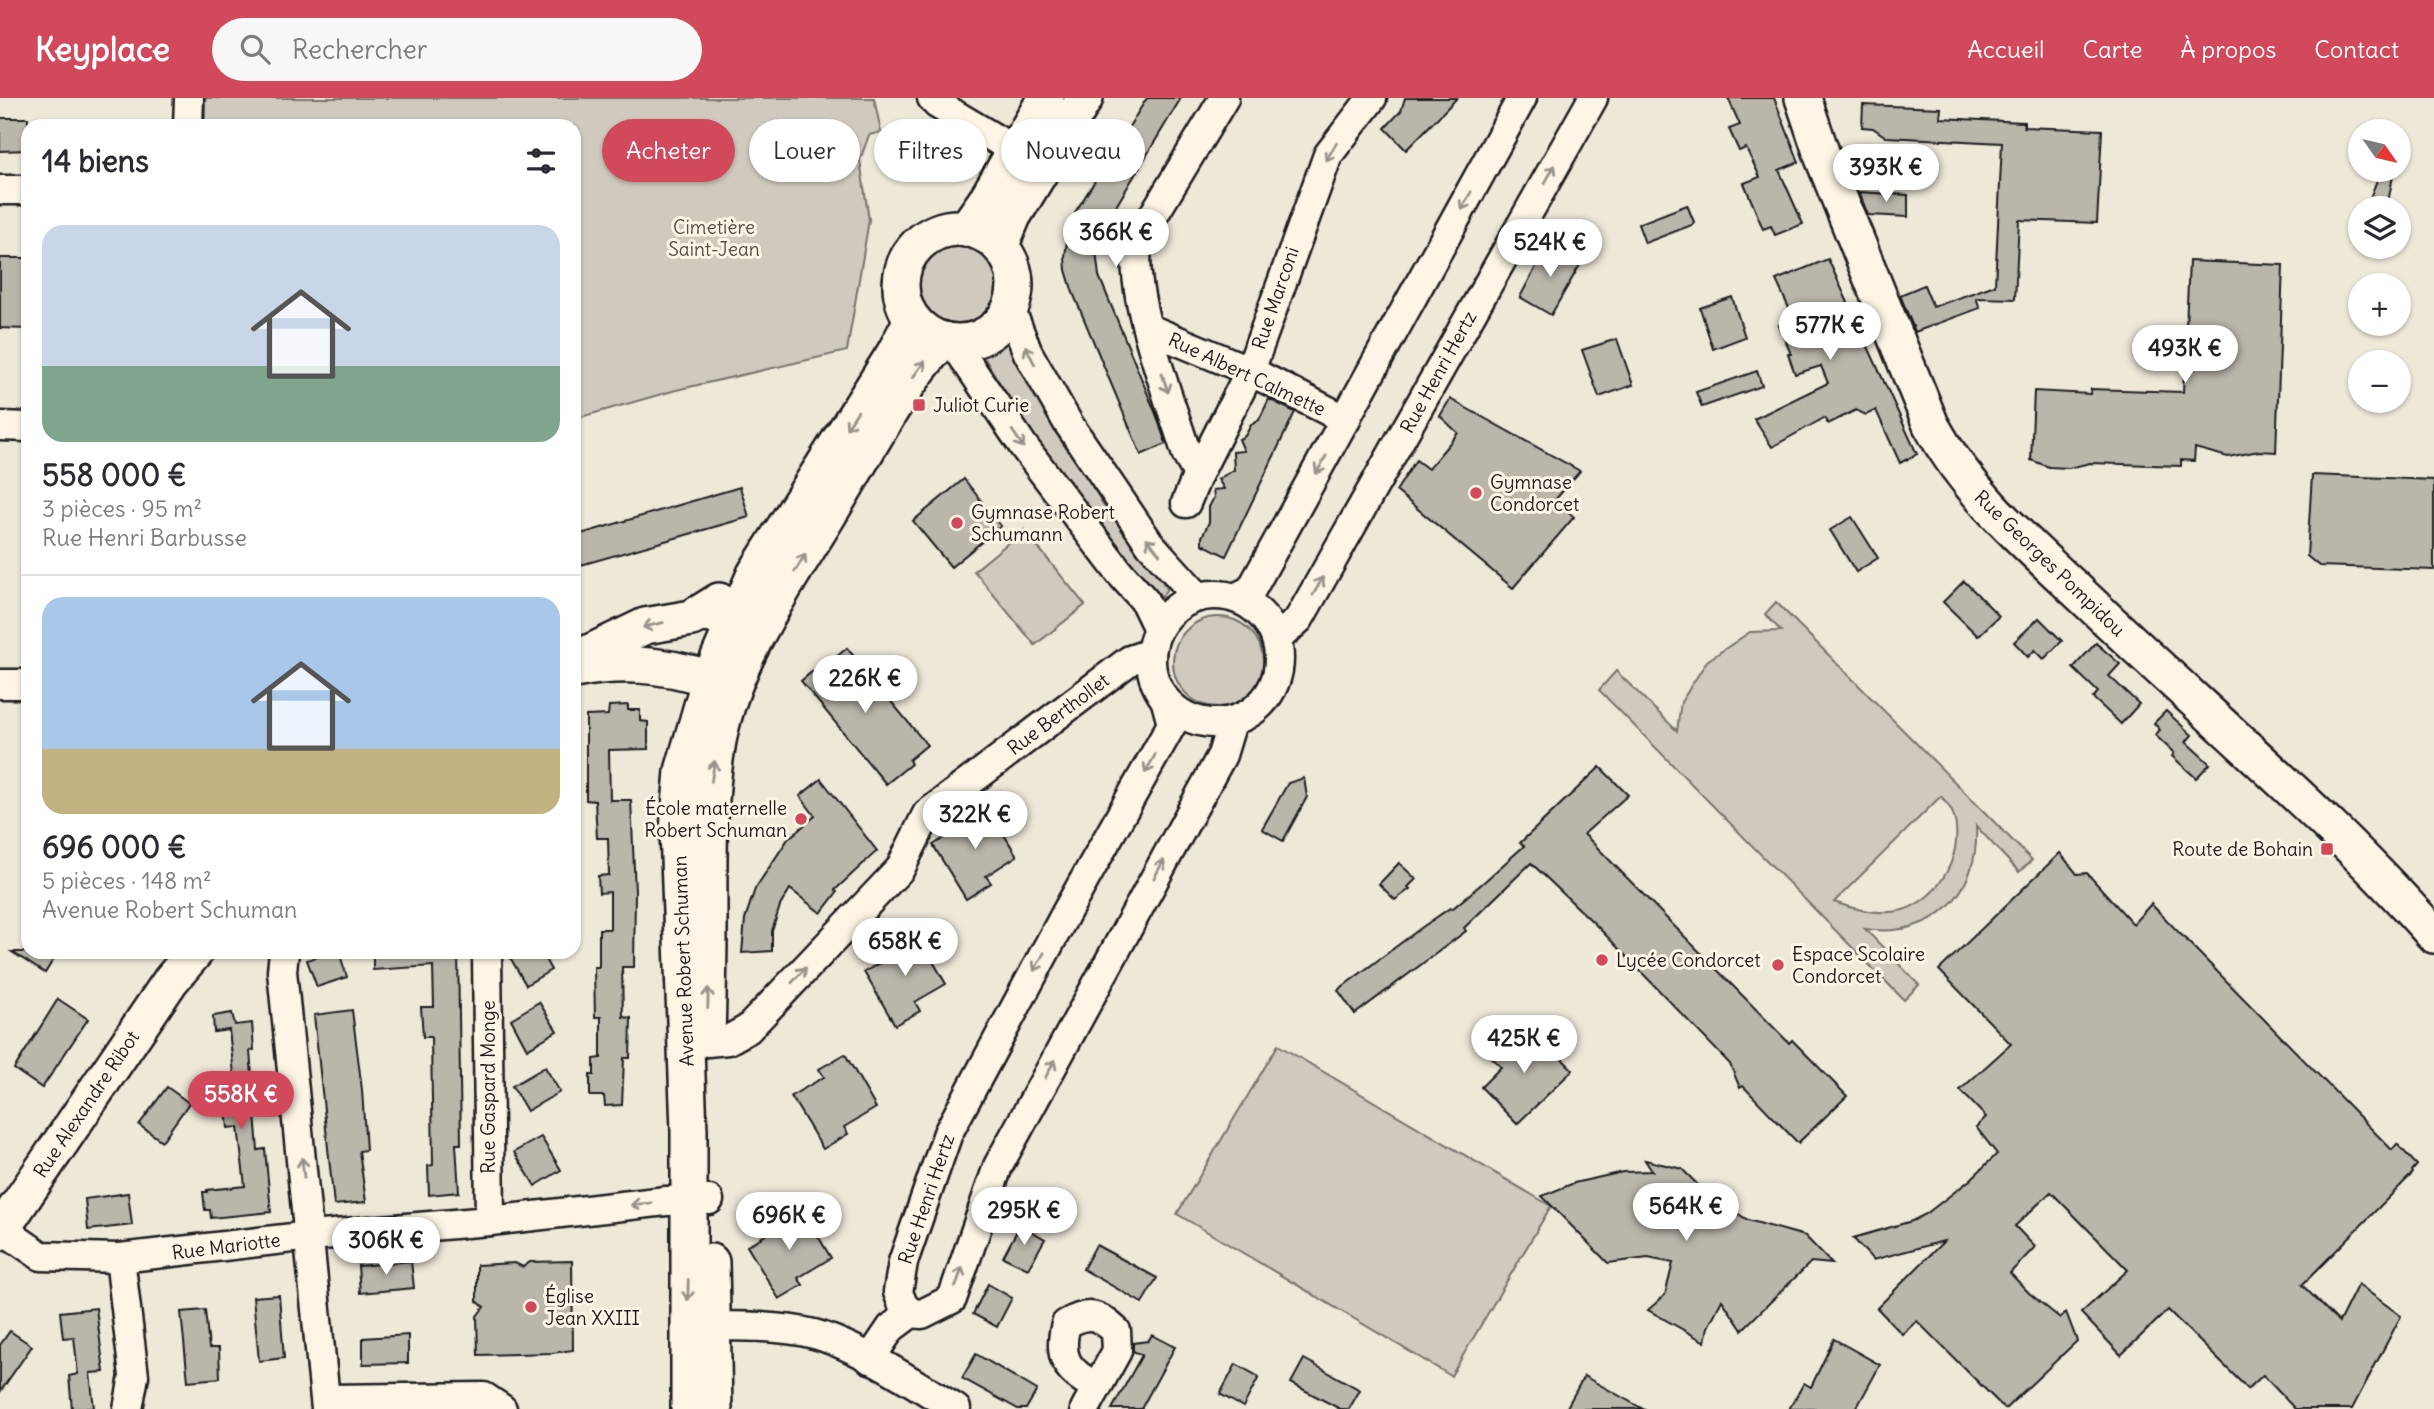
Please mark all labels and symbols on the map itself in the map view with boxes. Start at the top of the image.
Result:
north arrow [2348,119,2412,182]
one-way arrow [1324,142,1338,162]
pin: 393K € [1829,144,1943,204]
one-way arrow [1544,164,1557,185]
one-way arrow [1458,190,1472,211]
pin: 366K € [1059,209,1173,269]
park label: Cimetière Saint-Jean [668,215,760,261]
pin: 524K € [1493,220,1607,279]
street label: Rue Marconi [1246,244,1304,352]
pin: 577K € [1773,302,1887,362]
street label: Rue Henri Hertz [1395,307,1481,437]
pin: 493K € [2128,326,2242,385]
street label: Rue Albert Calmette [1165,327,1329,421]
one-way arrow [1023,345,1036,366]
one-way arrow [912,360,926,379]
one-way arrow [1159,372,1172,394]
place label: Juliot Curie [933,393,1029,417]
marker: Juliot Curie [911,397,927,413]
one-way arrow [844,410,859,429]
one-way arrow [1012,429,1026,449]
one-way arrow [1314,454,1328,474]
place label: Gymnase Condorcet [1490,470,1579,516]
marker: Gymnase Condorcet [1468,485,1484,501]
street label: Rue Georges Pompidou [1970,485,2130,641]
place label: Gymnase Robert Schumann [971,500,1115,546]
marker: Gymnase Robert Schumann [949,515,965,531]
one-way arrow [1145,538,1161,556]
one-way arrow [794,553,808,573]
one-way arrow [1311,576,1325,596]
one-way arrow [642,620,664,633]
pin: 226K € [808,656,922,715]
street label: Rue Berthollet [1002,668,1114,760]
one-way arrow [1143,753,1157,773]
one-way arrow [707,760,720,783]
pin: 322K € [918,792,1032,851]
place label: École maternelle Robert Schuman [644,796,787,842]
marker: École maternelle Robert Schuman [793,811,809,827]
place label: Route de Bohain [2172,837,2313,861]
marker: Route de Bohain [2319,841,2335,857]
street label: Avenue Robert Schuman [667,855,699,1067]
one-way arrow [1153,859,1166,880]
pin: 658K € [848,918,962,978]
place label: Espace Scolaire Condorcet [1792,942,1925,988]
place label: Lycée Condorcet [1616,948,1761,972]
one-way arrow [1032,951,1045,972]
marker: Lycée Condorcet [1594,952,1610,968]
marker: Espace Scolaire Condorcet [1770,957,1786,973]
one-way arrow [790,967,807,984]
one-way arrow [701,987,715,1010]
street label: Rue Gaspard Monge [476,1000,500,1174]
pin: 425K € [1467,1016,1581,1075]
street label: Rue Alexandre Ribot [28,1026,144,1182]
one-way arrow [1043,1059,1057,1079]
pin: 558K € [184,1072,298,1131]
street label: Rue Henri Hertz [893,1131,959,1267]
one-way arrow [296,1157,309,1180]
pin: 564K € [1629,1184,1743,1243]
pin: 295K € [967,1188,1081,1247]
pin: 696K € [732,1192,846,1252]
one-way arrow [630,1198,653,1211]
pin: 306K € [329,1218,443,1277]
street label: Rue Mariotte [170,1227,282,1265]
one-way arrow [954,1266,966,1288]
one-way arrow [682,1278,695,1301]
place label: Église Jean XXIII [545,1284,640,1330]
marker: Église Jean XXIII [523,1299,539,1315]

